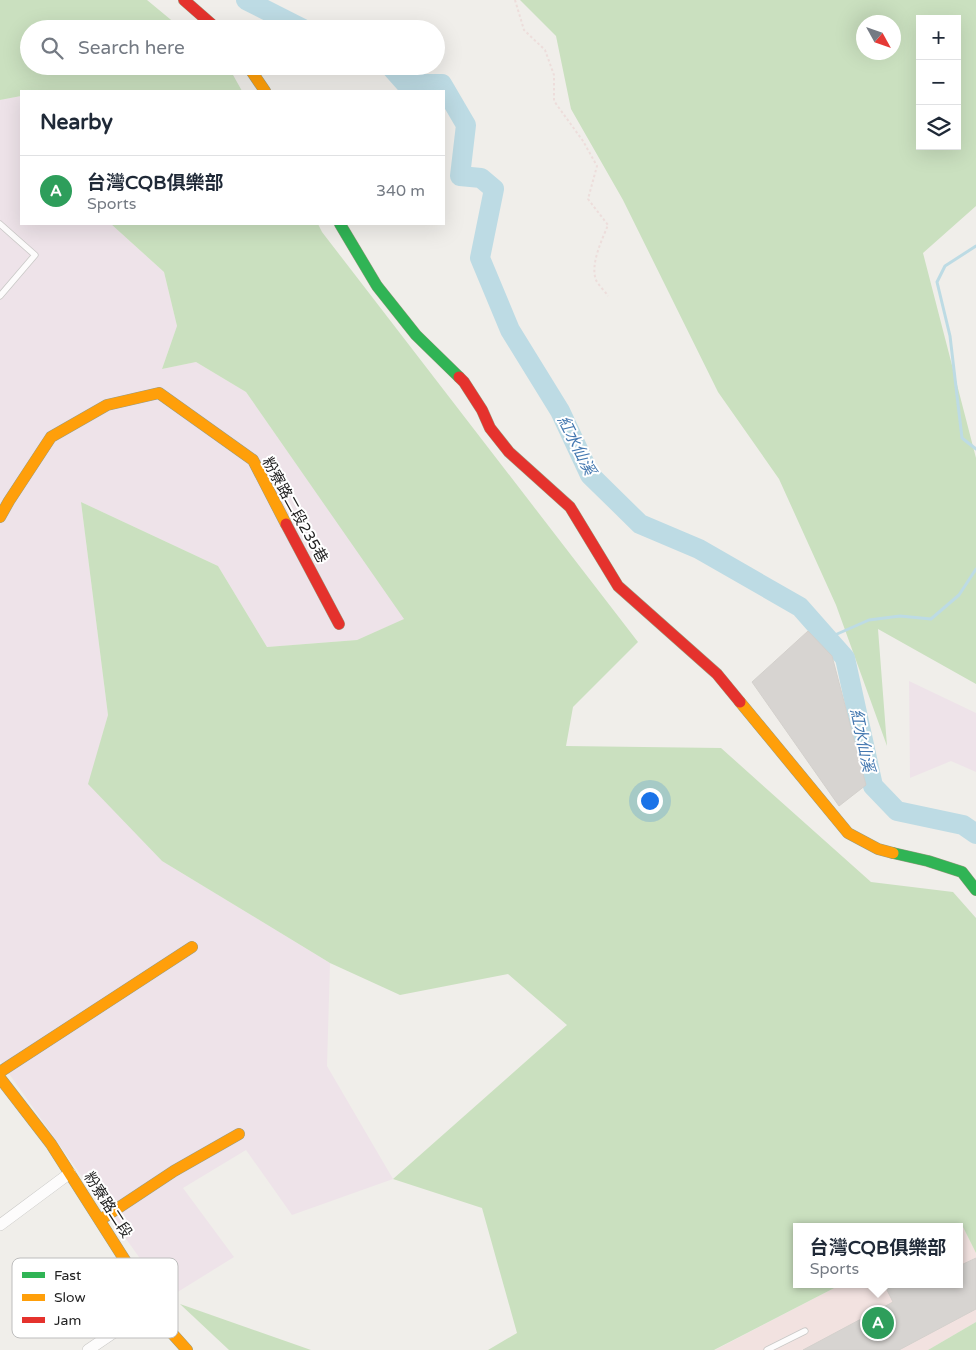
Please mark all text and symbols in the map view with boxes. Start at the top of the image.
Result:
north arrow [856,15,901,60]
map controls [916,15,961,150]
button: + [916,15,961,60]
search box [20,20,445,75]
icon: search [38,34,66,62]
text: Search here [78,37,185,59]
button: − [916,60,961,105]
button: layers [916,105,961,150]
text: Nearby [40,110,113,135]
text: 台灣CQB俱樂部 [87,172,223,194]
text: A [50,181,62,201]
text: 340 m [376,181,425,201]
text: Sports [87,194,136,214]
water label: 紅水仙溪 [553,412,600,480]
street label: 粉寮路二段235巷 [258,454,332,566]
water label: 紅水仙溪 [846,707,879,776]
your location [637,788,663,814]
street label: 粉寮路二段 [80,1169,136,1241]
popup [793,1223,963,1288]
text: 台灣CQB俱樂部 [810,1237,946,1259]
legend [12,1258,178,1338]
text: Sports [810,1259,859,1279]
text: Fast [54,1267,82,1284]
text: Slow [54,1289,86,1306]
pin: A [862,1304,894,1342]
text: Jam [54,1312,81,1329]

